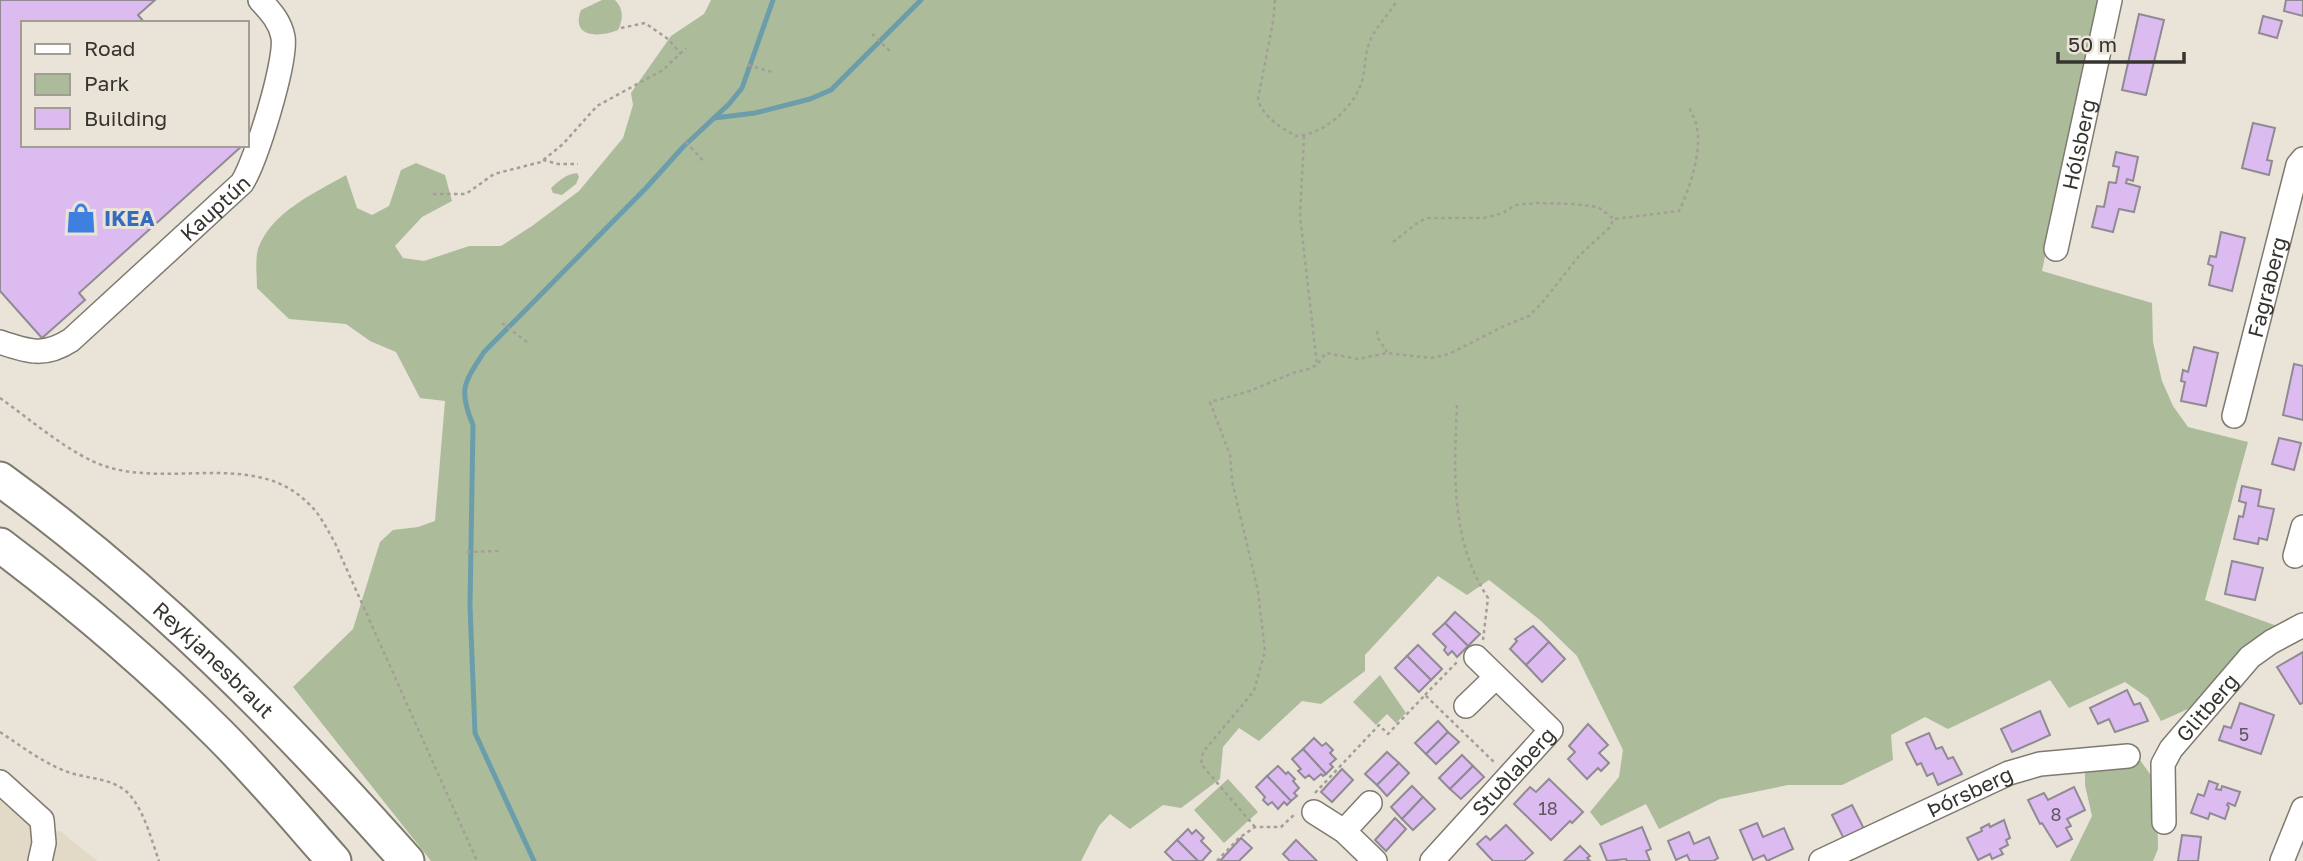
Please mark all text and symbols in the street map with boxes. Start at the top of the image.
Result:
legend [21,21,248,147]
scale bar [2058,21,2184,65]
text: 50 m [2068,31,2117,57]
text: Road [84,35,135,61]
text: Park [84,70,130,96]
street label: Hólsberg [2056,96,2101,192]
text: Building [84,105,167,131]
street label: Kauptún [175,169,255,246]
shop icon: IKEA [64,201,98,235]
place label: IKEA [104,205,155,231]
street label: Fagraberg [2242,234,2292,340]
street label: Reykjanesbraut [148,596,279,723]
street label: Glitberg [2170,668,2243,747]
street label: Stuðlaberg [1466,721,1560,821]
house number: 5 [2239,723,2249,745]
street label: Þórsberg [1922,760,2017,823]
house number: 18 [1538,797,1558,819]
house number: 8 [2051,803,2061,825]

